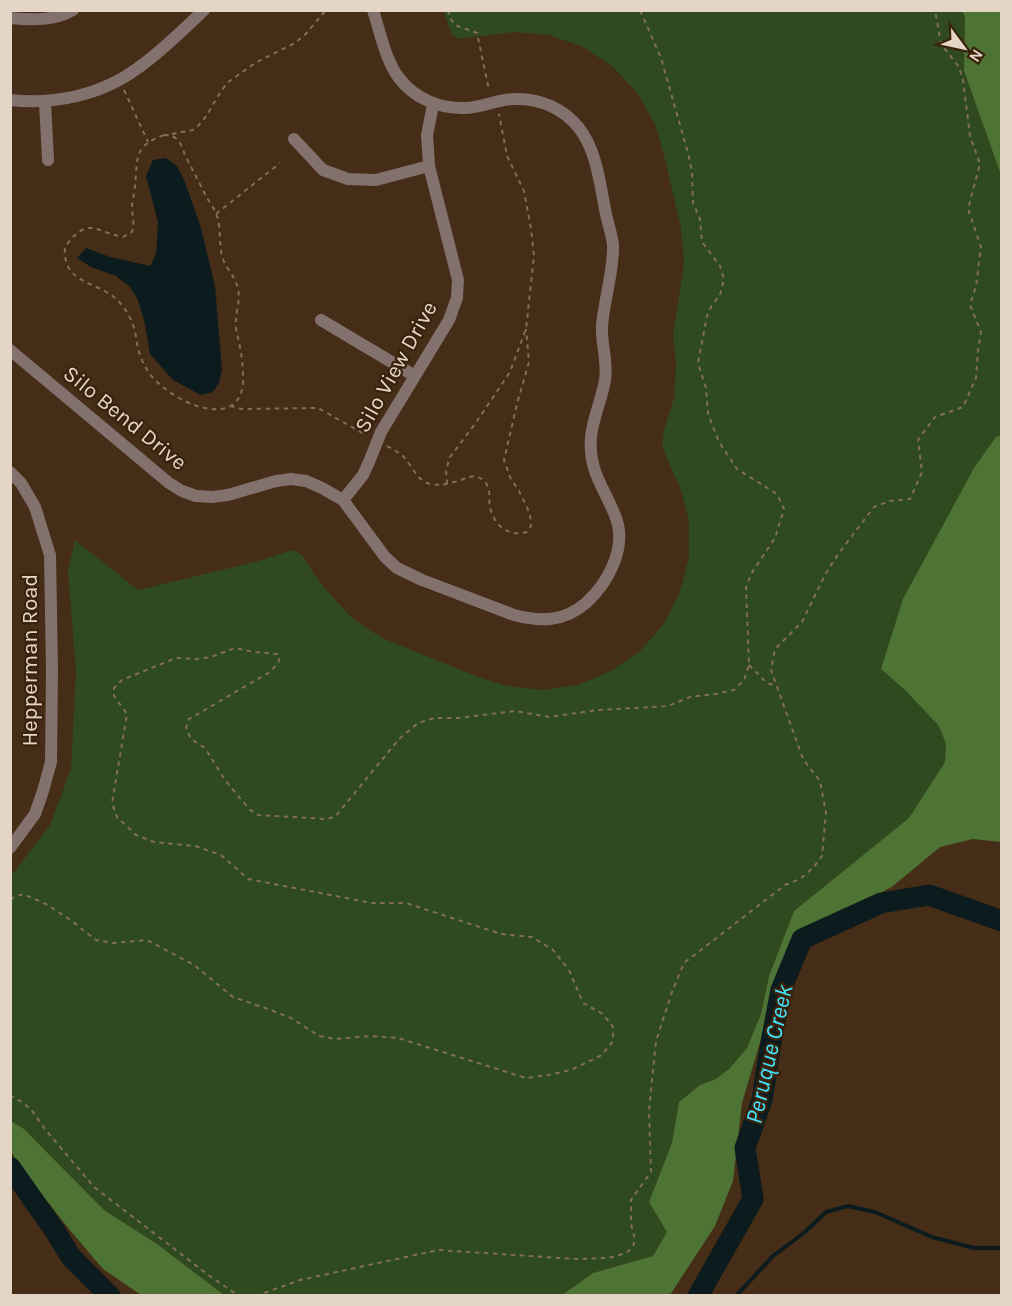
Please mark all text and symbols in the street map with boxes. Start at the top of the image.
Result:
north arrow [934,18,994,78]
text: N [965,46,987,66]
street label: Silo View Drive [349,297,443,437]
street label: Silo Bend Drive [58,360,192,476]
street label: Hepperman Road [17,574,43,746]
water label: Peruque Creek [739,981,799,1126]

